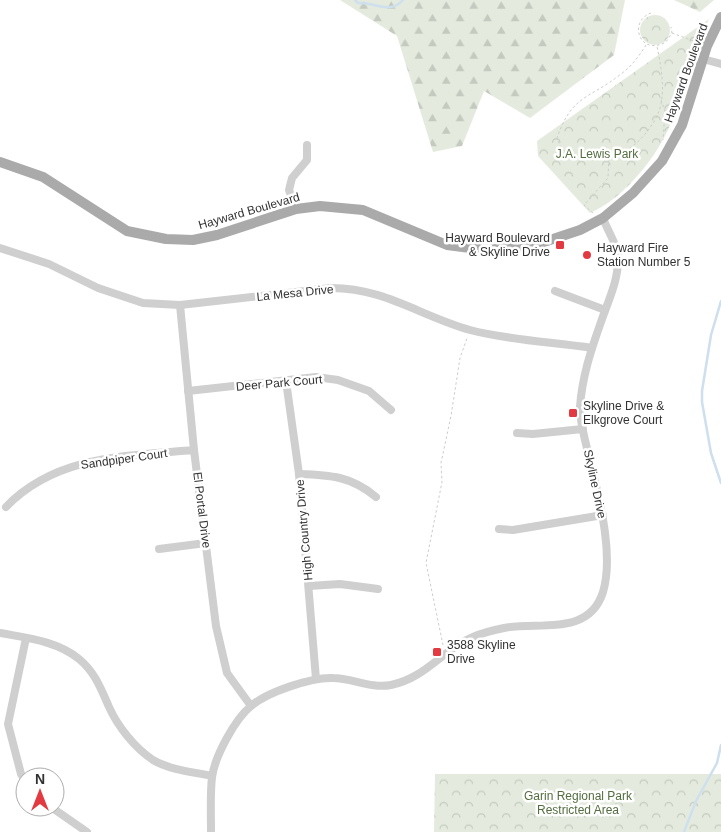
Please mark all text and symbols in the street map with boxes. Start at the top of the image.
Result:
street label: Hayward Boulevard [662,21,710,125]
park label: J.A. Lewis Park [556,147,639,161]
street label: Hayward Boulevard [197,190,301,232]
place label: Hayward Boulevard & Skyline Drive [445,231,550,259]
marker: Hayward Boulevard & Skyline Drive [554,239,566,251]
place label: Hayward Fire Station Number 5 [597,241,691,269]
marker: Hayward Fire Station Number 5 [581,249,593,261]
street label: La Mesa Drive [256,282,335,304]
street label: Deer Park Court [235,372,323,394]
place label: Skyline Drive & Elkgrove Court [583,399,664,427]
marker: Skyline Drive & Elkgrove Court [567,407,579,419]
street label: Sandpiper Court [80,446,169,472]
street label: Skyline Drive [581,448,609,520]
street label: El Portal Drive [190,471,214,549]
street label: High Country Drive [293,479,315,581]
place label: 3588 Skyline Drive [447,638,516,666]
marker: 3588 Skyline Drive [431,646,443,658]
north arrow [15,767,65,817]
text: N [35,771,45,787]
park label: Garin Regional Park Restricted Area [524,789,633,817]

